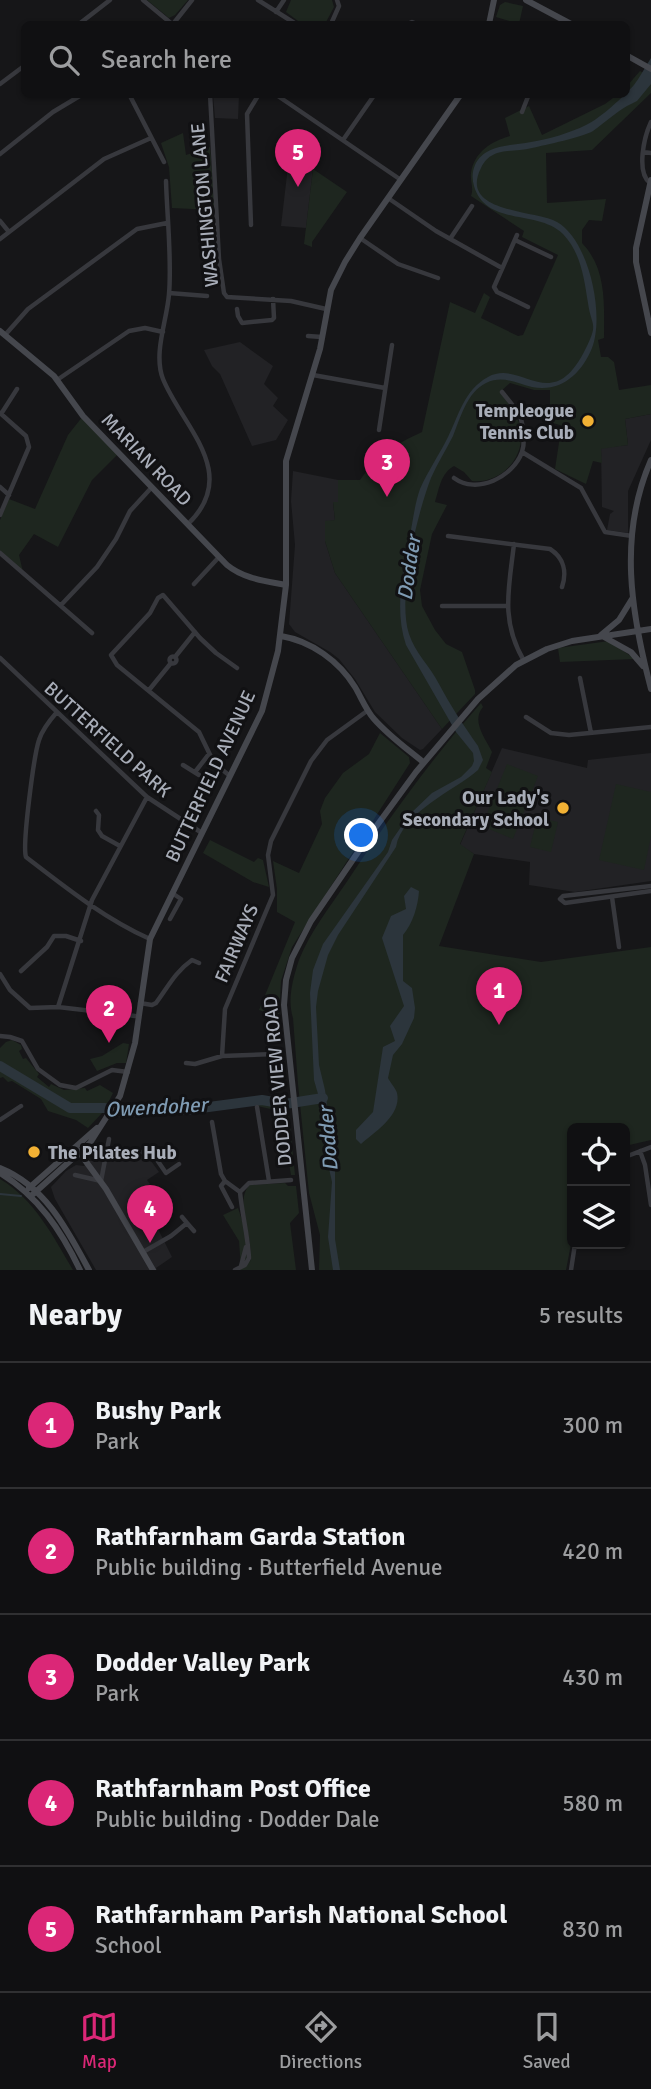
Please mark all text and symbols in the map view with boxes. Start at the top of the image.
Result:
search box [21,21,630,98]
icon: search [45,41,83,79]
text: Search here [101,44,232,76]
street label: WASHINGTON LANE [186,122,224,288]
pin: 5 [275,129,321,187]
place label: Templeogue Tennis Club [476,399,574,445]
street label: MARIAN ROAD [96,408,197,511]
marker: Templeogue Tennis Club [580,413,596,429]
pin: 3 [364,439,410,497]
water label: Dodder [392,531,427,602]
street label: BUTTERFIELD PARK [39,677,176,803]
street label: BUTTERFIELD AVENUE [161,687,261,866]
place label: Our Lady's Secondary School [402,786,549,832]
marker: Our Lady's Secondary School [555,800,571,816]
your location [344,818,378,852]
street label: FAIRWAYS [210,900,264,986]
pin: 1 [476,967,522,1025]
pin: 2 [86,985,132,1043]
street label: DODDER VIEW ROAD [259,995,297,1167]
water label: Owendoher [104,1091,211,1123]
water label: Dodder [312,1102,344,1173]
map controls [567,1123,630,1249]
button: locate [567,1123,630,1186]
place label: The Pilates Hub [48,1141,177,1165]
marker: The Pilates Hub [26,1144,42,1160]
pin: 4 [127,1185,173,1243]
button: layers [567,1186,630,1249]
text: Nearby [28,1297,122,1334]
text: 5 results [539,1301,623,1330]
text: Bushy Park [95,1395,221,1427]
text: 1 [45,1411,57,1440]
text: 300 m [562,1411,623,1440]
text: Park [95,1427,139,1456]
text: Rathfarnham Garda Station [95,1521,405,1553]
text: 2 [45,1537,57,1566]
text: 420 m [562,1537,623,1566]
text: Public building · Butterfield Avenue [95,1553,443,1582]
text: Dodder Valley Park [95,1647,310,1679]
text: 3 [45,1663,57,1692]
text: 430 m [562,1663,623,1692]
text: Park [95,1679,139,1708]
text: Rathfarnham Post Office [95,1773,371,1805]
text: 4 [45,1789,57,1818]
text: 580 m [562,1789,623,1818]
text: Public building · Dodder Dale [95,1805,380,1834]
text: Rathfarnham Parish National School [95,1899,507,1931]
text: 5 [45,1915,57,1944]
text: 830 m [562,1915,623,1944]
text: School [95,1931,162,1960]
tab: Map [80,2008,118,2074]
tab: Directions [279,2008,362,2074]
tab: Saved [523,2008,571,2074]

